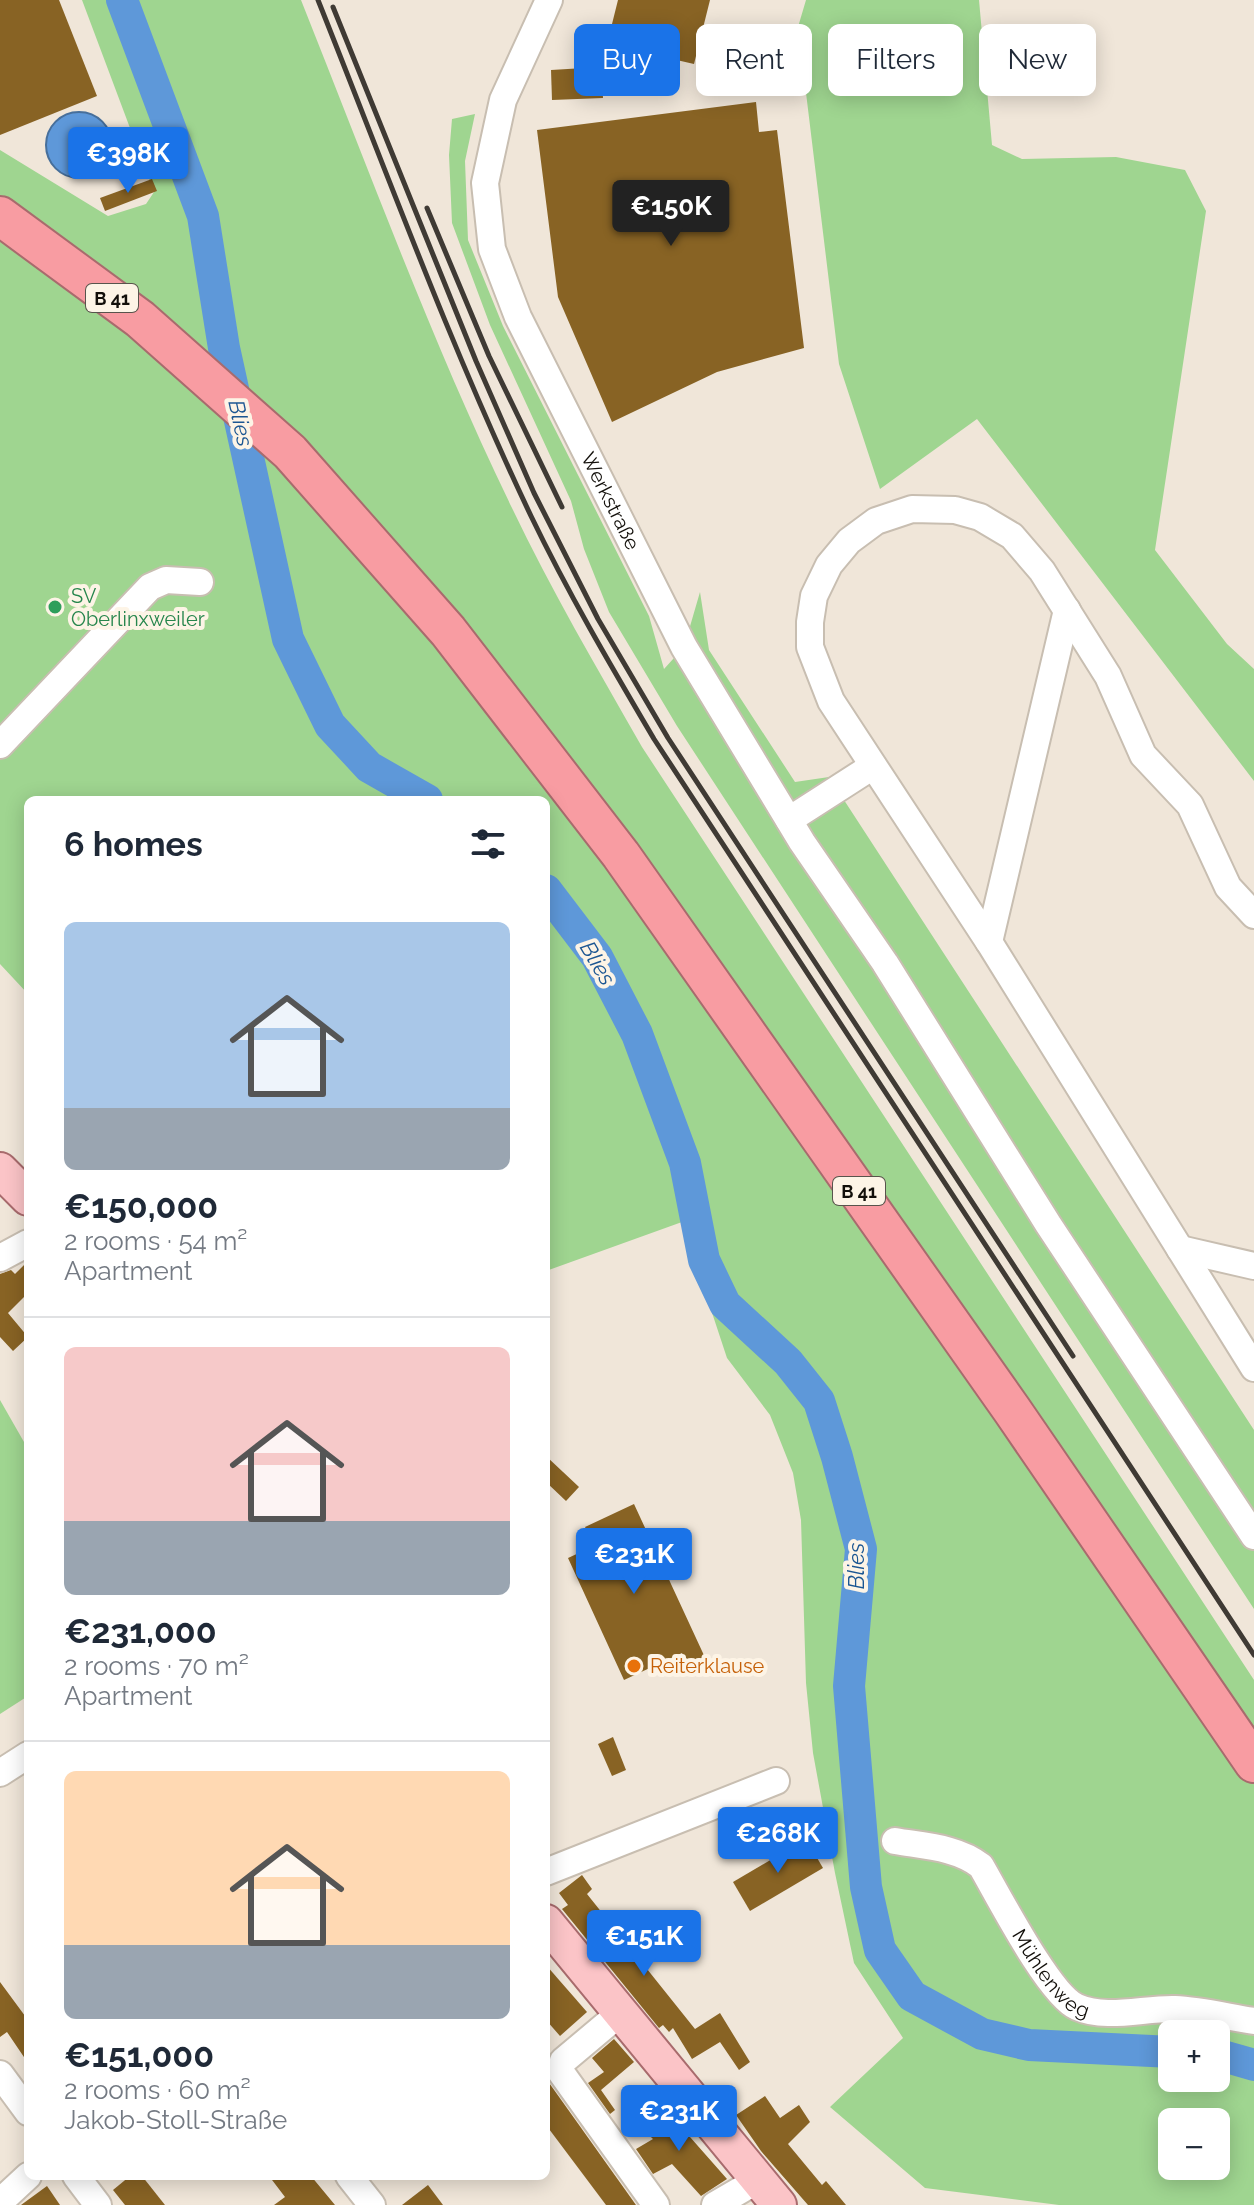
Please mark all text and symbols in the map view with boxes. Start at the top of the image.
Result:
chip: Buy [574,24,680,96]
chip: Rent [696,24,812,96]
chip: Filters [828,24,963,96]
chip: New [979,24,1096,96]
pin: €398K [72,127,184,195]
text: €398K [86,138,170,168]
pin: €150K [615,180,727,248]
text: €150K [630,191,712,221]
road number: B 41 [86,284,138,312]
water label: Blies [223,397,259,449]
street label: Werkstraße [576,448,645,554]
place label: SV Oberlinxweiler [71,584,205,631]
marker: SV Oberlinxweiler [46,598,64,616]
icon: filters [466,822,510,866]
text: 6 homes [64,824,203,864]
water label: Blies [575,936,621,990]
icon: home [215,974,359,1118]
road number: B 41 [833,1177,885,1205]
text: €150,000 [64,1186,218,1226]
text: 2 rooms · 54 m² [64,1226,247,1256]
text: Apartment [64,1256,193,1286]
icon: home [215,1399,359,1543]
pin: €231K [578,1528,690,1596]
text: €231K [594,1539,674,1569]
water label: Blies [843,1543,869,1589]
text: €231,000 [64,1611,217,1651]
text: 2 rooms · 70 m² [64,1651,249,1681]
place label: Reiterklause [650,1654,765,1678]
marker: Reiterklause [625,1657,643,1675]
text: Apartment [64,1681,193,1711]
pin: €268K [722,1807,834,1875]
text: €268K [736,1818,820,1848]
icon: home [215,1823,359,1967]
pin: €151K [588,1910,700,1978]
text: €151K [605,1921,683,1951]
street label: Mühlenweg [1007,1925,1092,2023]
map controls [1158,2020,1230,2180]
button: + [1158,2020,1230,2092]
text: €151,000 [64,2035,214,2075]
text: 2 rooms · 60 m² [64,2075,251,2105]
pin: €231K [623,2085,735,2153]
text: €231K [639,2096,719,2126]
text: Jakob-Stoll-Straße [64,2105,287,2135]
button: − [1158,2108,1230,2180]

